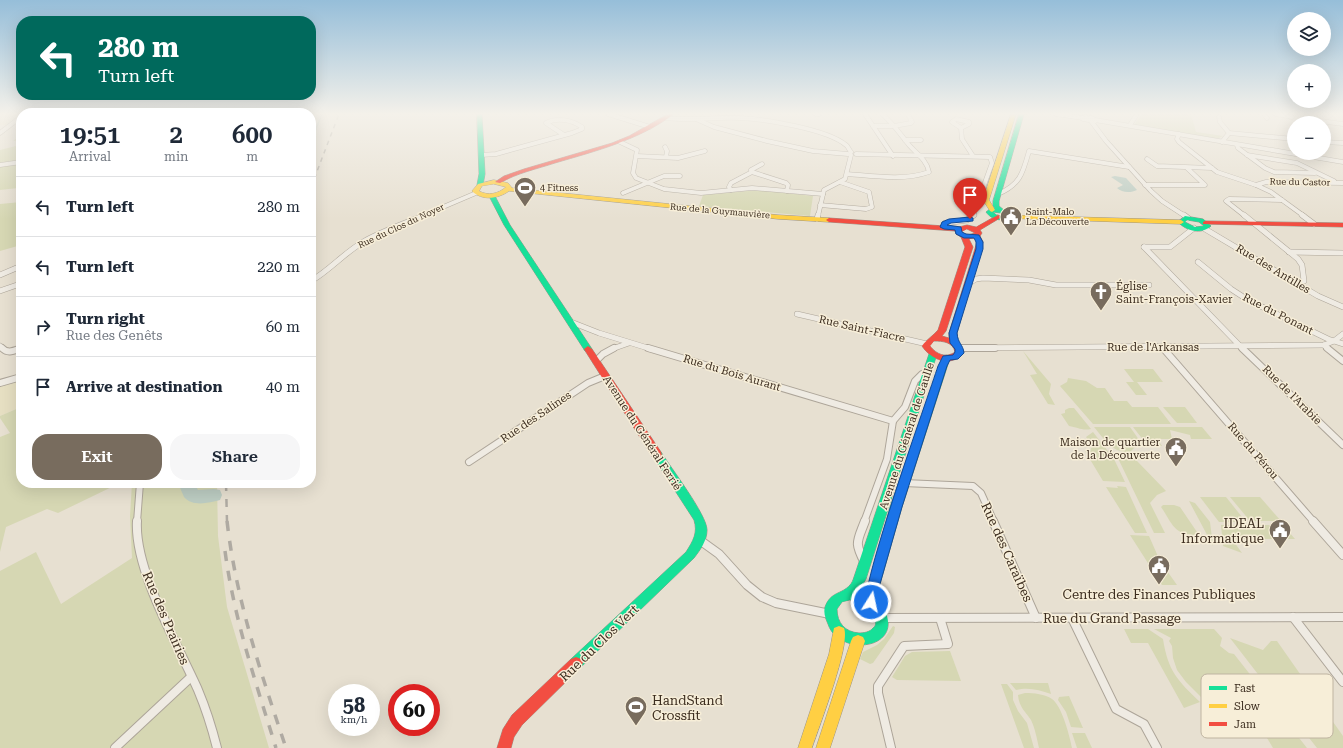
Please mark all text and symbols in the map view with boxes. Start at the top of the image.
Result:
map controls [1287,12,1331,160]
button: layers [1287,12,1331,56]
text: 280 m [98,31,179,64]
icon: left [32,32,84,84]
button: + [1287,64,1331,108]
text: Turn left [98,65,174,86]
button: − [1287,116,1331,160]
text: 19:51 [60,121,120,149]
text: 2 [170,121,183,149]
text: 600 [232,121,272,149]
text: Arrival [69,149,111,164]
text: min [164,149,188,164]
text: m [246,149,258,164]
sports icon: 4 Fitness [512,175,538,208]
street label: Rue du Castor [1270,176,1331,188]
pin [953,178,987,219]
place label: 4 Fitness [540,183,578,193]
icon: arrive [959,184,981,206]
icon: left [32,196,54,218]
text: Turn left [66,198,134,216]
text: 280 m [257,198,300,216]
street label: Rue du Clos du Noyer [356,202,446,250]
street label: Rue de la Guymauvière [670,202,770,220]
public building icon: Saint-Malo La Découverte [998,204,1024,237]
place label: Saint-Malo La Découverte [1026,207,1089,227]
street label: Rue des Antilles [1233,242,1313,296]
icon: left [32,256,54,278]
text: Turn left [66,258,134,276]
text: 220 m [257,258,300,276]
church icon: Église Saint-François-Xavier [1088,279,1114,312]
place label: Église Saint-François-Xavier [1116,279,1233,306]
street label: Rue du Ponant [1240,291,1316,337]
text: Turn right [66,310,145,328]
street label: Rue Saint-Fiacre [818,313,906,345]
icon: right [32,316,54,338]
text: 60 m [266,318,300,336]
text: Rue des Genêts [66,328,162,343]
street label: Rue de l'Arkansas [1107,341,1199,354]
street label: Rue du Bois Aurant [682,352,782,394]
street label: Avenue du Général de Gaulle [877,361,937,511]
street label: Rue de l'Arabie [1260,363,1324,427]
street label: Avenue du Général Ferrié [600,373,684,493]
icon: arrive [32,376,54,398]
text: Arrive at destination [66,378,222,396]
text: 40 m [266,378,300,396]
street label: Rue des Salines [498,389,574,445]
street label: Rue du Pérou [1225,420,1281,482]
button: Exit [32,434,162,480]
button: Share [170,434,300,480]
public building icon: Maison de quartier de la Découverte [1163,435,1189,468]
place label: Maison de quartier de la Découverte [1060,436,1160,462]
street label: Rue des Caraïbes [978,500,1036,604]
place label: IDEAL Informatique [1181,516,1264,546]
public building icon: IDEAL Informatique [1267,517,1293,550]
public building icon: Centre des Finances Publiques [1146,553,1172,586]
street label: Rue des Prairies [140,569,192,667]
position arrow [850,581,892,623]
place label: Centre des Finances Publiques [1063,587,1255,602]
street label: Rue du Clos Vert [556,601,642,684]
street label: Rue du Grand Passage [1043,611,1181,626]
legend [1201,674,1333,738]
text: Fast [1234,682,1255,695]
speed limit sign: 60 [388,684,440,736]
text: 58 [343,693,365,717]
place label: HandStand Crossfit [652,693,724,723]
sports icon: HandStand Crossfit [623,694,649,727]
text: Slow [1234,700,1261,713]
text: km/h [341,714,367,725]
text: Jam [1234,718,1256,731]

